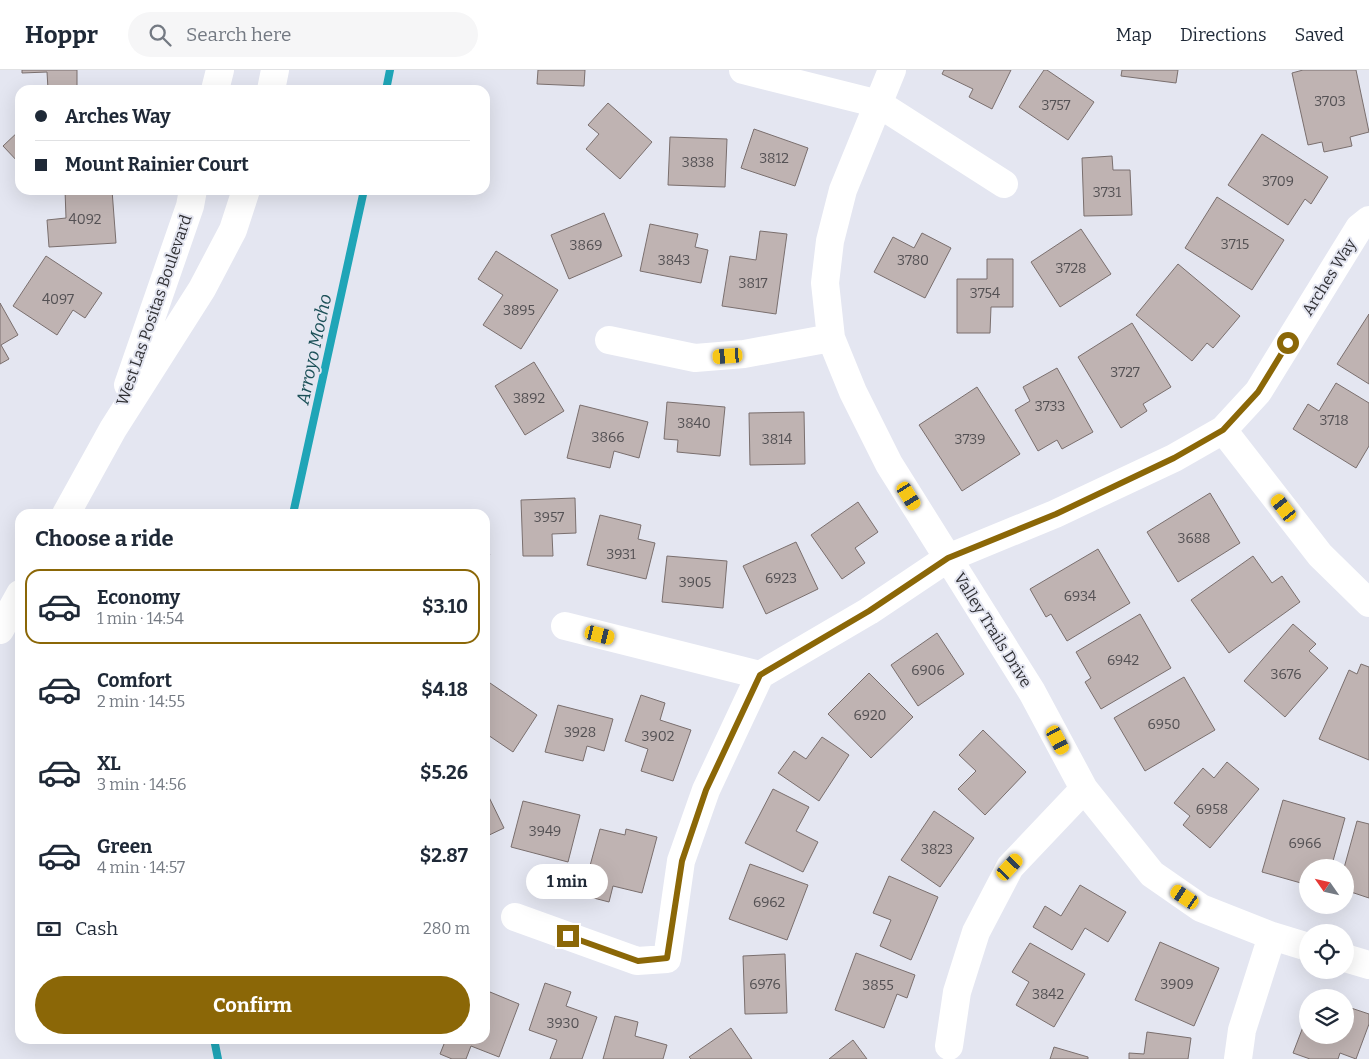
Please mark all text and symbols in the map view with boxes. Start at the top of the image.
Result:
search box [128,12,478,57]
text: Hoppr [25,21,98,49]
icon: search [146,21,174,49]
text: Search here [186,23,291,46]
text: Map [1116,24,1152,46]
text: Directions [1180,24,1267,46]
text: Saved [1295,24,1344,46]
house number: 3703 [1314,93,1346,110]
house number: 3757 [1042,97,1071,114]
text: Arches Way [65,105,171,128]
house number: 3812 [759,150,789,167]
text: Mount Rainier Court [65,153,249,176]
house number: 3838 [682,154,714,171]
house number: 3709 [1262,173,1294,190]
house number: 3731 [1093,184,1122,201]
house number: 4092 [69,211,101,228]
street label: West Las Positas Boulevard [112,212,196,408]
street label: Arches Way [1298,235,1360,319]
house number: 3715 [1221,236,1249,253]
house number: 3869 [570,237,602,254]
house number: 3843 [658,252,690,269]
house number: 3780 [897,252,929,269]
house number: 3728 [1056,260,1086,277]
house number: 3817 [739,275,767,292]
house number: 3754 [970,285,1000,302]
house number: 4097 [42,291,74,308]
water label: Arroyo Mocho [291,292,336,407]
house number: 3895 [503,302,535,319]
route start [1277,332,1299,354]
car [712,347,743,365]
house number: 3727 [1110,364,1140,381]
house number: 3892 [513,390,545,407]
house number: 3733 [1035,398,1065,415]
house number: 3718 [1319,412,1349,429]
house number: 3840 [677,415,711,432]
house number: 3866 [592,429,624,446]
house number: 3814 [762,431,792,448]
house number: 3739 [955,431,985,448]
car [894,479,923,513]
car [1268,492,1299,524]
house number: 3957 [534,509,564,526]
text: Choose a ride [35,525,174,552]
house number: 3688 [1177,530,1211,547]
house number: 3931 [606,546,636,563]
street label: Valley Trails Drive [950,569,1036,691]
house number: 6923 [765,570,797,587]
house number: 3905 [679,574,711,591]
icon: car [37,584,82,629]
text: Economy [97,586,180,609]
house number: 6934 [1064,588,1096,605]
text: $3.10 [422,595,468,618]
text: 1 min · 14:54 [97,609,184,628]
car [583,624,616,646]
house number: 6942 [1107,652,1139,669]
house number: 6906 [911,662,945,679]
house number: 3676 [1270,666,1302,683]
icon: car [37,667,82,712]
text: Comfort [97,669,172,692]
text: $4.18 [421,678,468,701]
text: 2 min · 14:55 [97,692,185,711]
house number: 6920 [853,707,887,724]
house number: 6950 [1148,716,1180,733]
car [1044,723,1071,757]
house number: 3928 [564,724,596,741]
house number: 3902 [642,728,674,745]
icon: car [37,750,82,795]
text: XL [97,752,121,775]
text: $5.26 [420,761,468,784]
text: 3 min · 14:56 [97,775,186,794]
house number: 6958 [1196,801,1228,818]
house number: 3949 [529,823,561,840]
icon: car [37,833,82,878]
text: Green [97,835,152,858]
house number: 6966 [1289,835,1321,852]
house number: 3823 [921,841,953,858]
text: $2.87 [420,844,468,867]
car [994,851,1025,883]
text: 4 min · 14:57 [97,858,185,877]
north arrow [1299,859,1354,914]
map controls [1299,859,1354,1044]
callout: 1 min [527,864,609,898]
text: 1 min [547,872,587,891]
car [1168,882,1201,912]
house number: 6962 [753,894,785,911]
icon: cash [35,915,63,943]
text: Cash [75,917,118,940]
text: 280 m [423,919,470,938]
button: locate [1299,924,1354,979]
route end [557,925,579,947]
button: Confirm [35,976,470,1034]
house number: 6976 [749,976,781,993]
house number: 3909 [1160,976,1194,993]
house number: 3855 [862,977,894,994]
house number: 3842 [1032,986,1064,1003]
button: layers [1299,989,1354,1044]
house number: 3930 [547,1015,579,1032]

